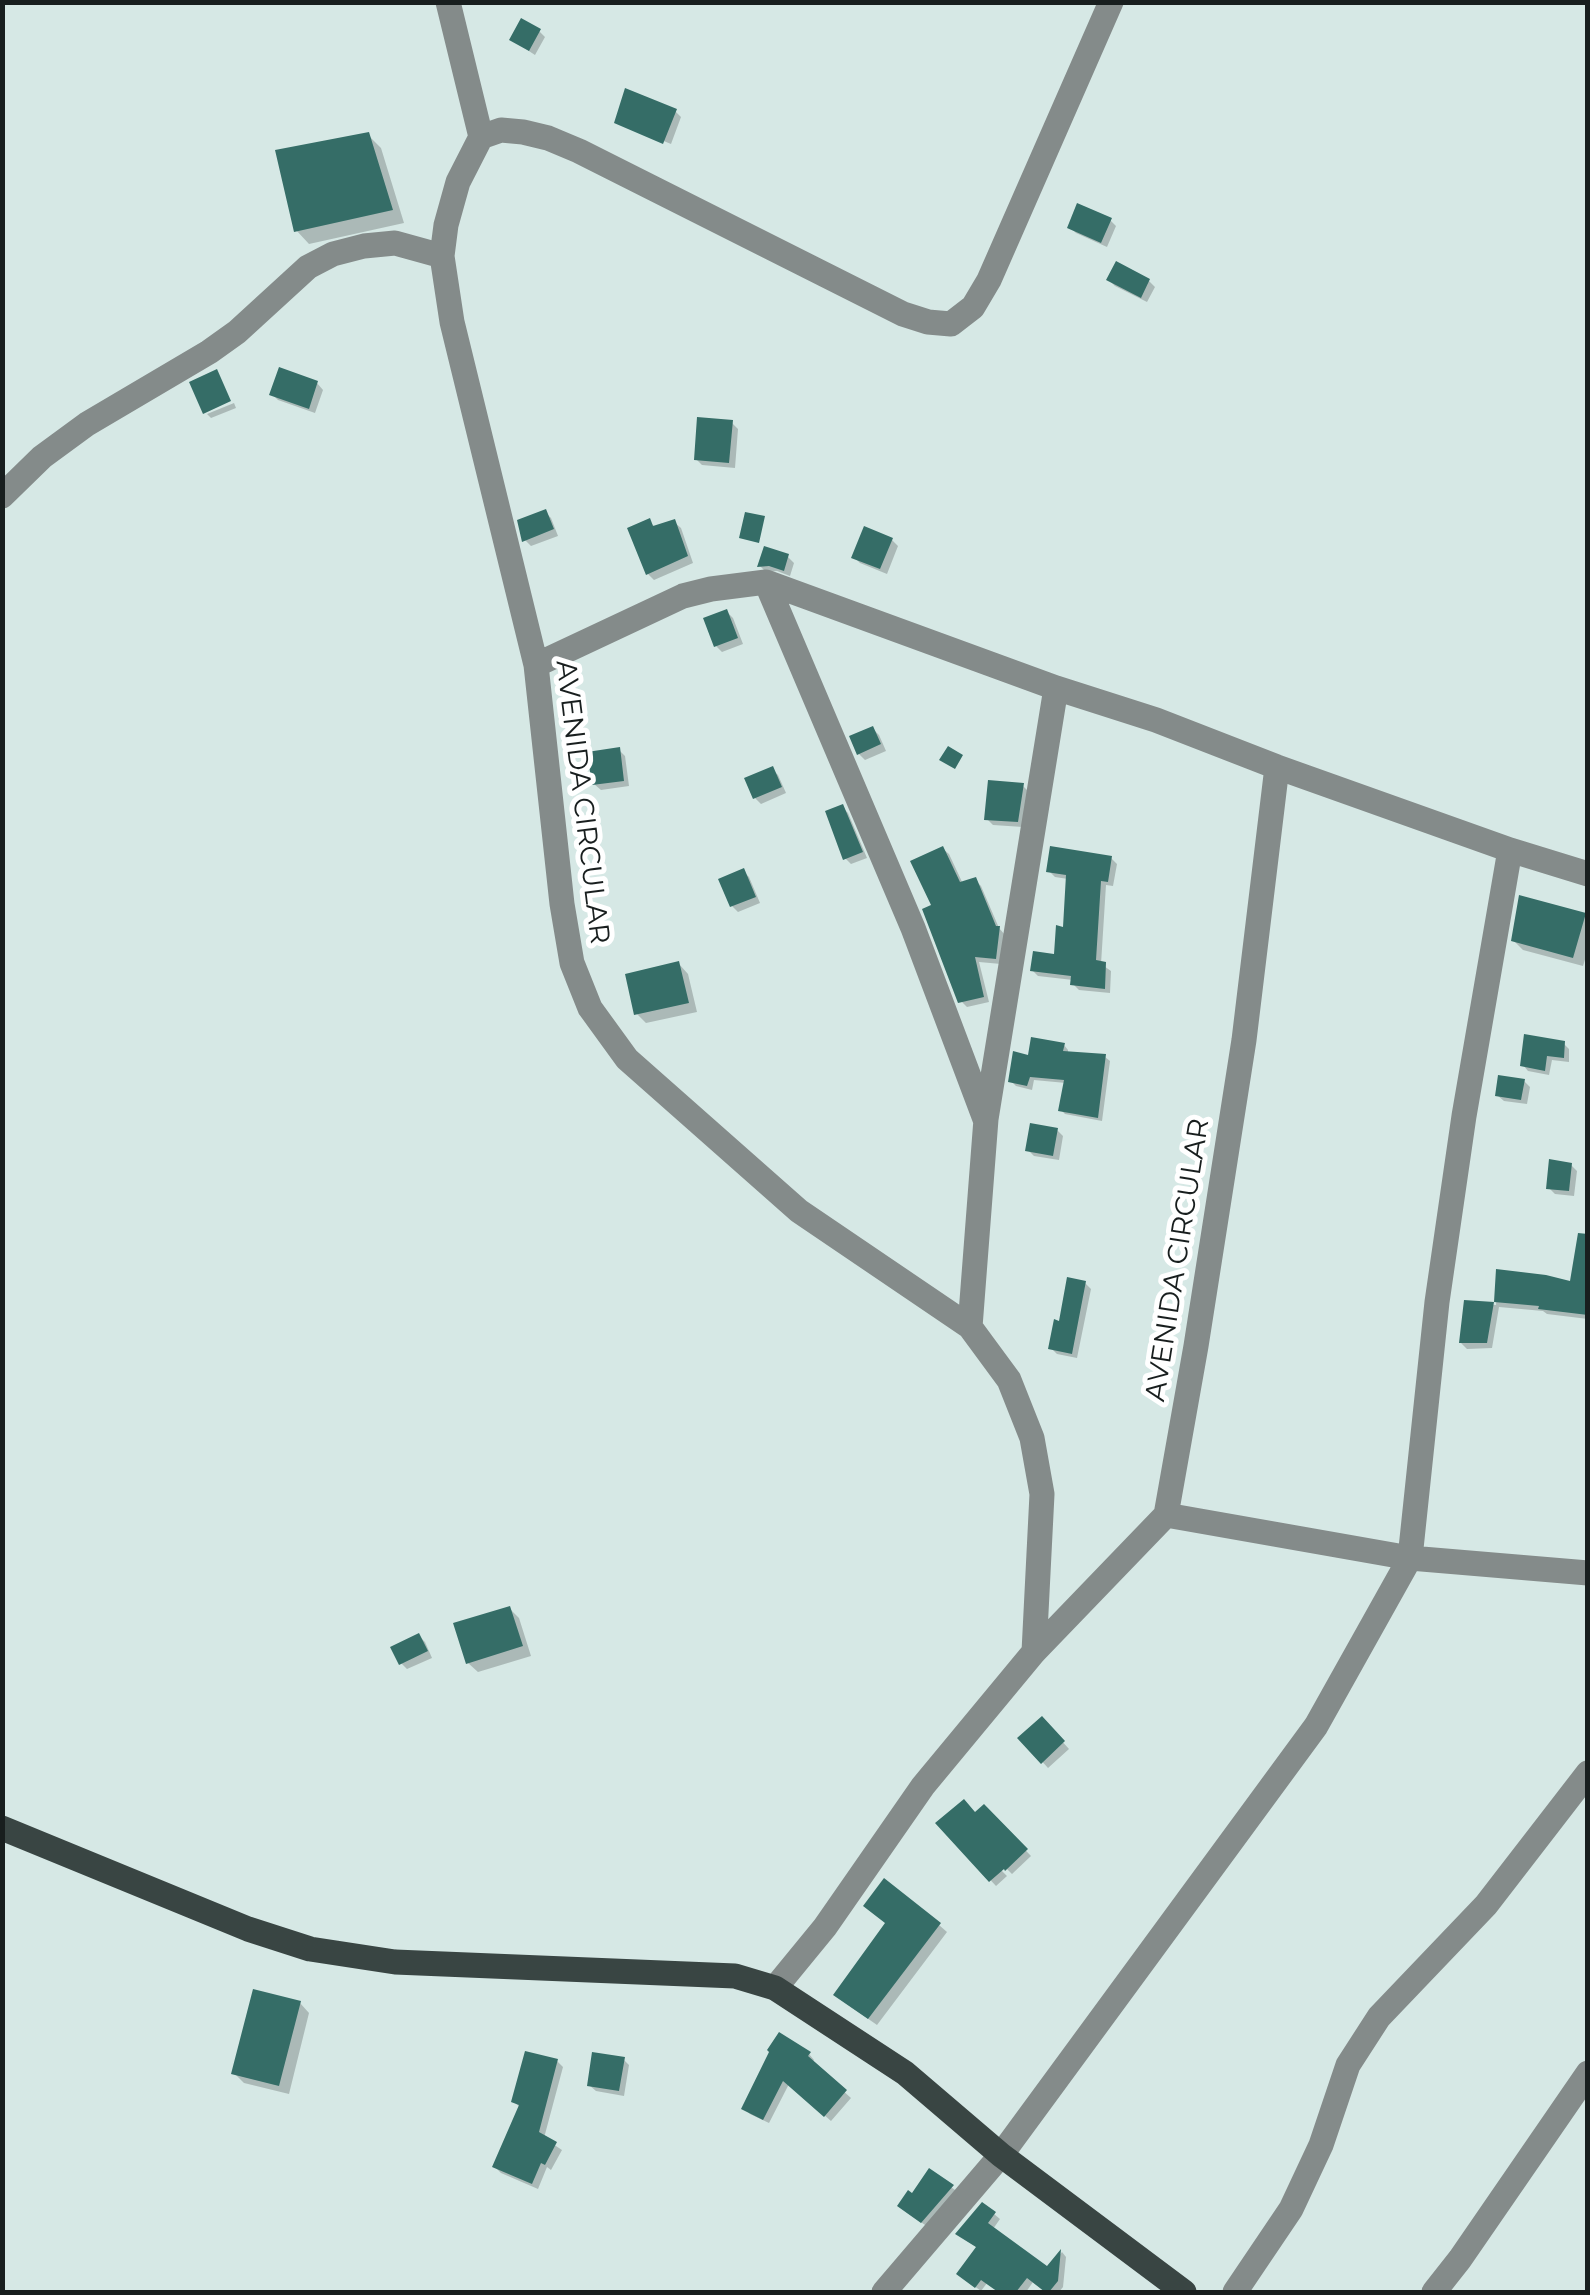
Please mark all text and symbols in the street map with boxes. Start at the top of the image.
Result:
street label: AVENIDA CIRCULAR [548,658,616,946]
street label: AVENIDA CIRCULAR [1139,1116,1217,1404]

